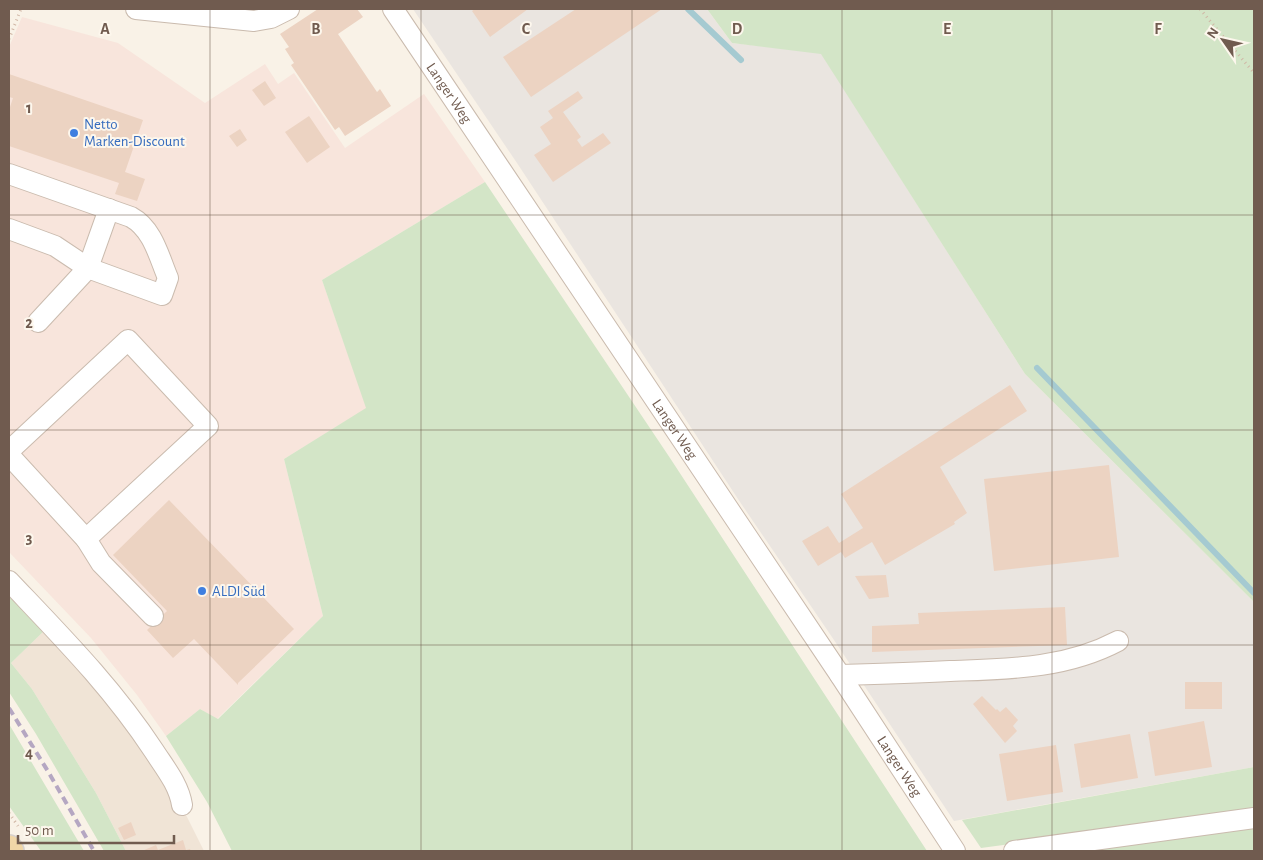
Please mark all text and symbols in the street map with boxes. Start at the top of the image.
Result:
north arrow [1198,15,1248,65]
text: A [100,21,110,37]
text: B [311,21,321,37]
text: C [522,21,531,37]
text: D [732,21,743,37]
text: E [943,21,951,37]
text: F [1154,21,1162,37]
text: N [1205,25,1222,41]
street label: Langer Weg [424,60,475,126]
text: 1 [26,100,32,116]
place label: Netto Marken-Discount [84,117,185,149]
marker: Netto Marken-Discount [68,127,80,139]
text: 2 [25,315,33,331]
street label: Langer Weg [649,396,701,463]
text: 3 [26,530,33,546]
place label: ALDI Süd [212,584,266,599]
marker: ALDI Süd [196,585,208,597]
street label: Langer Weg [874,733,925,800]
text: 4 [25,745,33,761]
scale bar [18,812,174,844]
text: 50 m [25,823,54,838]

